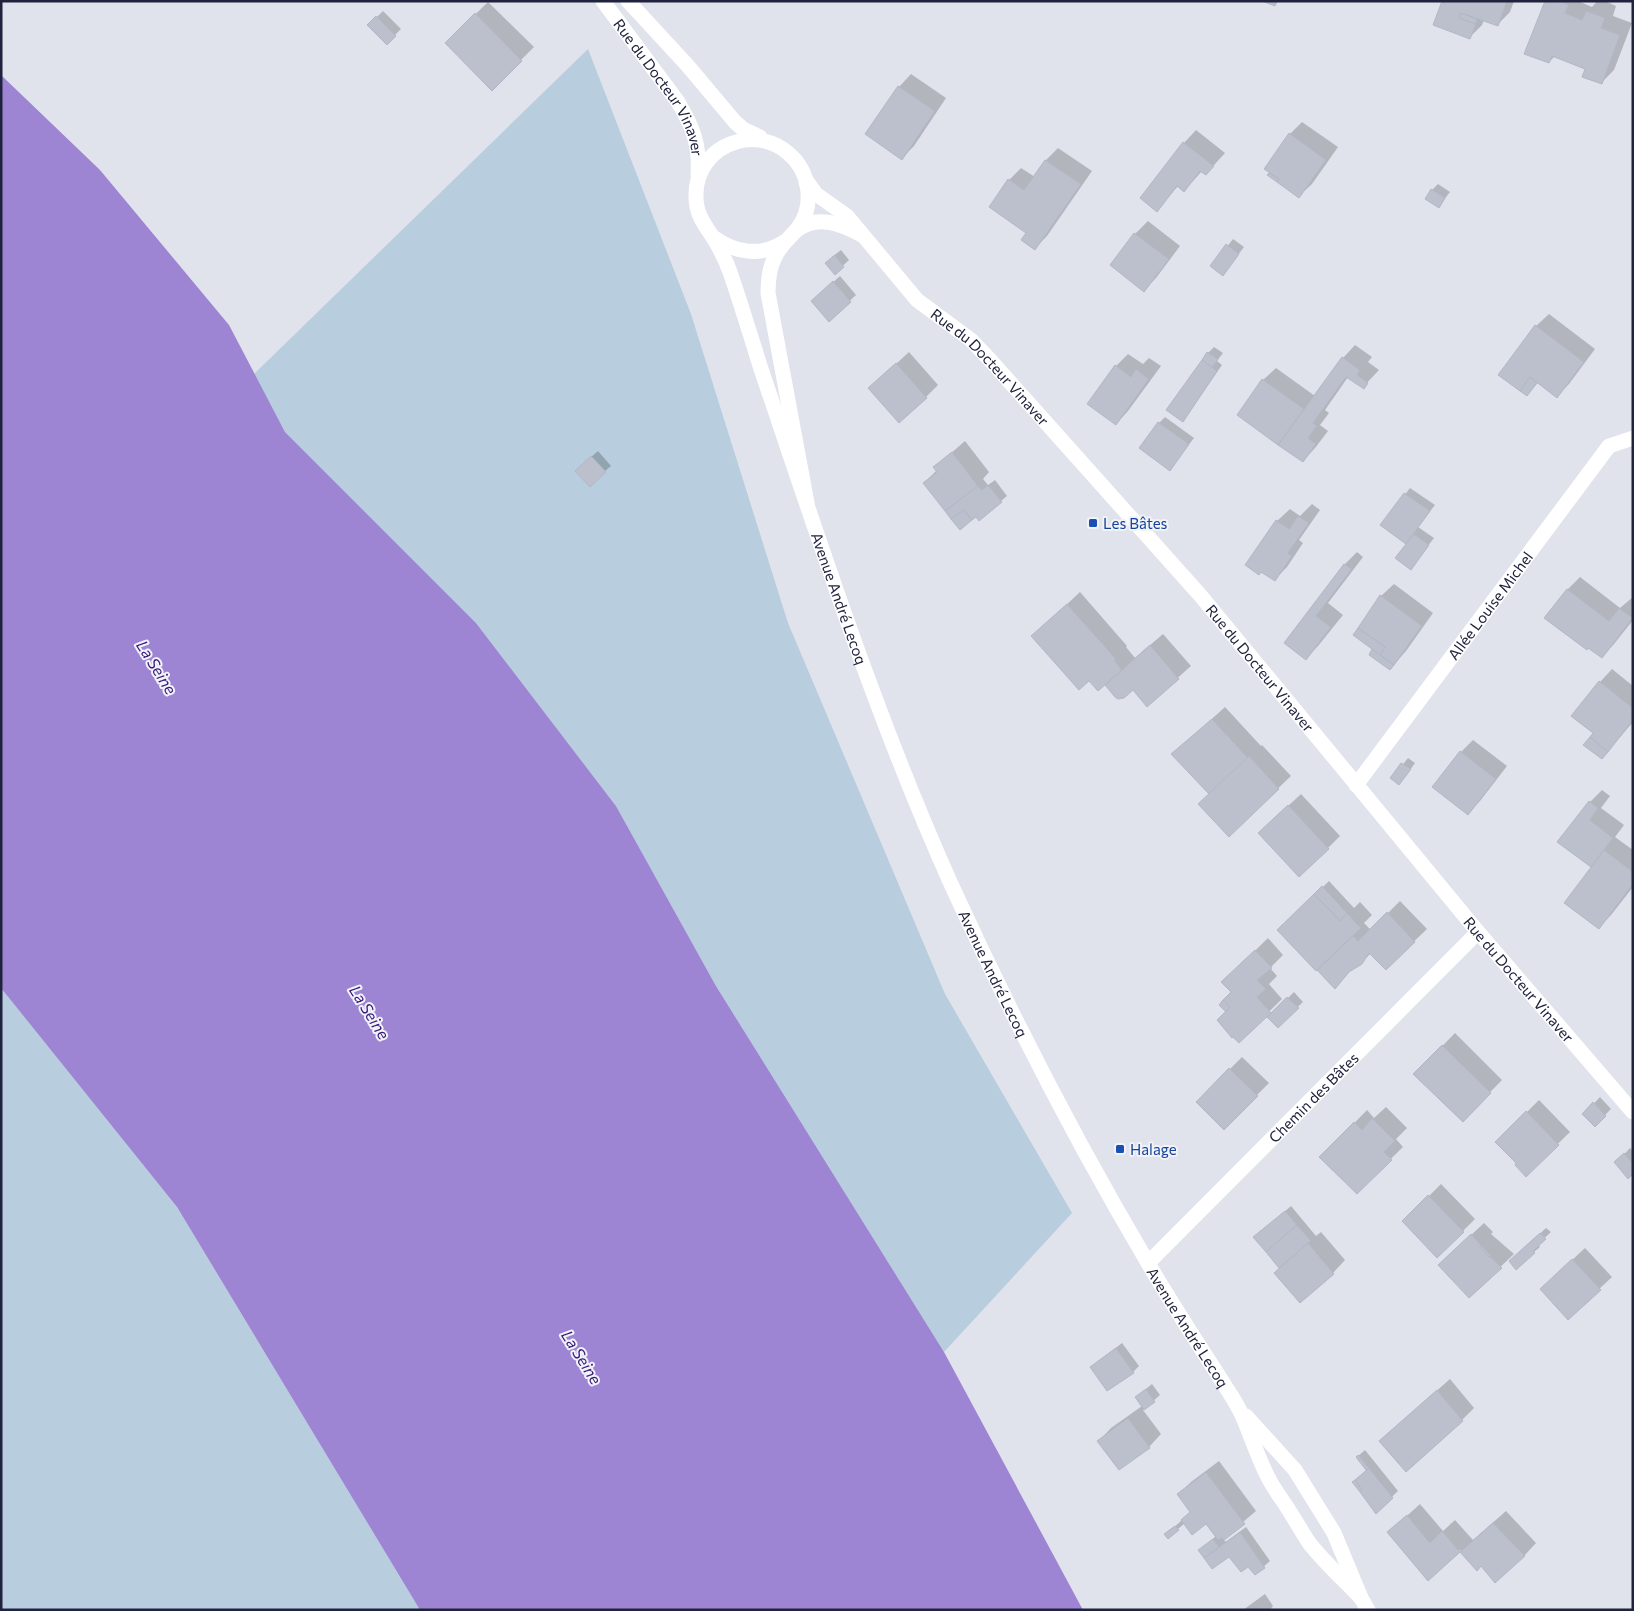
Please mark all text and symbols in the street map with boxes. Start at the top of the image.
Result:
street label: Rue du Docteur Vinaver [610,15,707,157]
street label: Rue du Docteur Vinaver [927,304,1053,429]
place label: Les Bâtes [1103,514,1168,532]
marker: Les Bâtes [1087,517,1099,529]
street label: Avenue André Lecoq [808,530,871,667]
street label: Allée Louise Michel [1444,548,1536,663]
street label: Rue du Docteur Vinaver [1202,601,1318,735]
water label: La Seine [133,636,181,698]
street label: Avenue André Lecoq [955,907,1032,1040]
street label: Rue du Docteur Vinaver [1460,913,1578,1046]
water label: La Seine [346,981,394,1043]
street label: Chemin des Bâtes [1265,1048,1362,1146]
place label: Halage [1130,1140,1177,1158]
marker: Halage [1114,1143,1126,1155]
street label: Avenue André Lecoq [1143,1264,1233,1391]
water label: La Seine [558,1326,606,1388]

